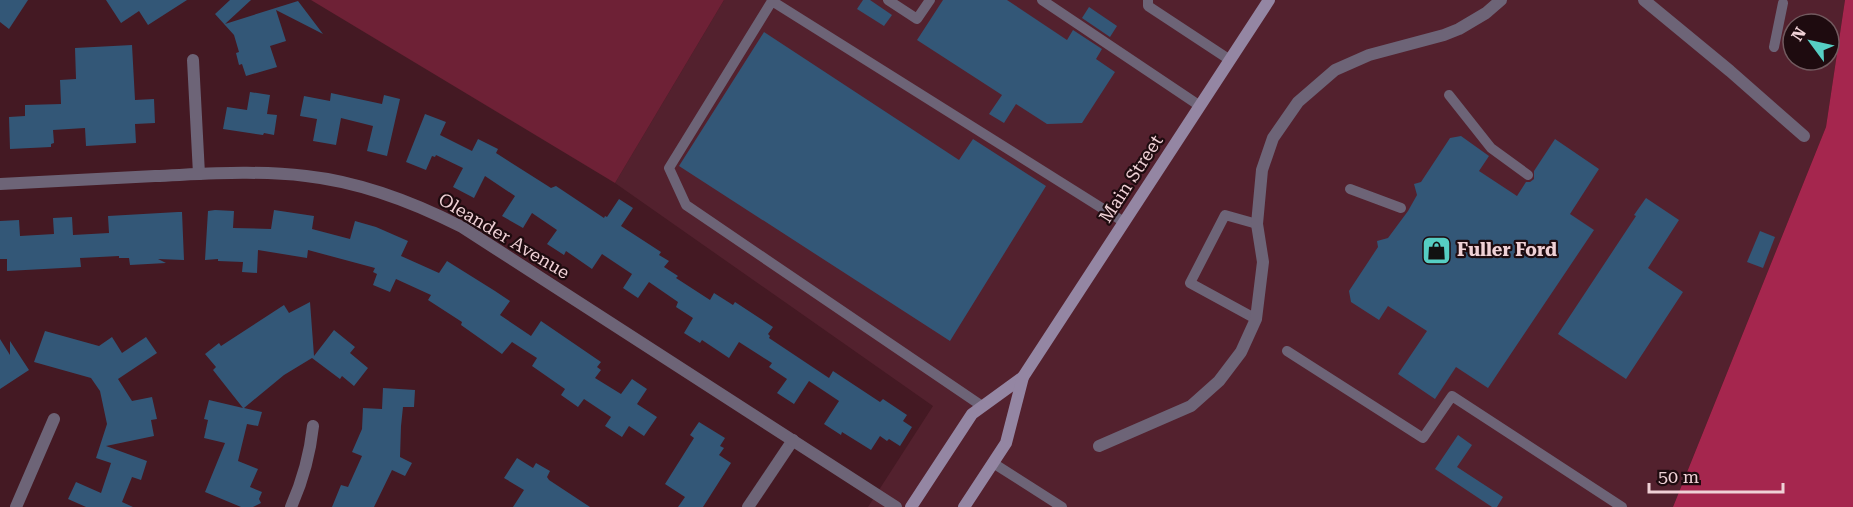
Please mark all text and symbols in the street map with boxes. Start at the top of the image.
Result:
north arrow [1781,12,1841,72]
text: N [1788,24,1810,44]
street label: Main Street [1094,131,1167,226]
street label: Oleander Avenue [435,188,574,283]
shop icon: Fuller Ford [1420,234,1452,266]
place label: Fuller Ford [1457,239,1557,260]
scale bar [1649,456,1782,494]
text: 50 m [1658,466,1699,487]

